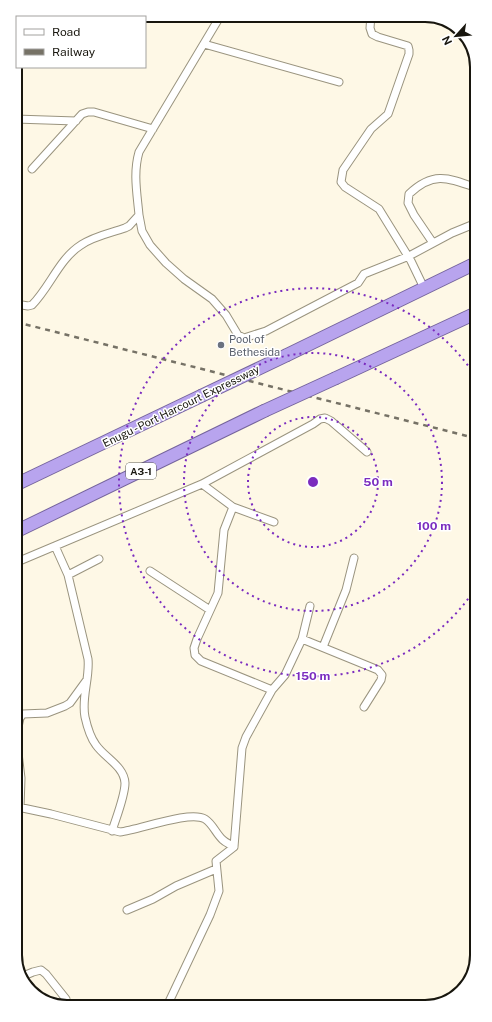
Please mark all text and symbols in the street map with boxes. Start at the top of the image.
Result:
legend [16,16,146,68]
north arrow [436,16,476,56]
text: Road [52,25,80,39]
text: N [440,34,454,47]
text: Railway [52,45,96,59]
place label: Pool of Bethesida [229,333,280,358]
marker: Pool of Bethesida [216,340,226,350]
street label: Enugu - Port Harcourt Expressway [101,363,261,449]
road number: A3-1 [126,463,156,479]
centre of rings [306,475,320,489]
text: 50 m [363,475,393,489]
text: 100 m [417,519,451,533]
text: 150 m [296,669,330,683]

